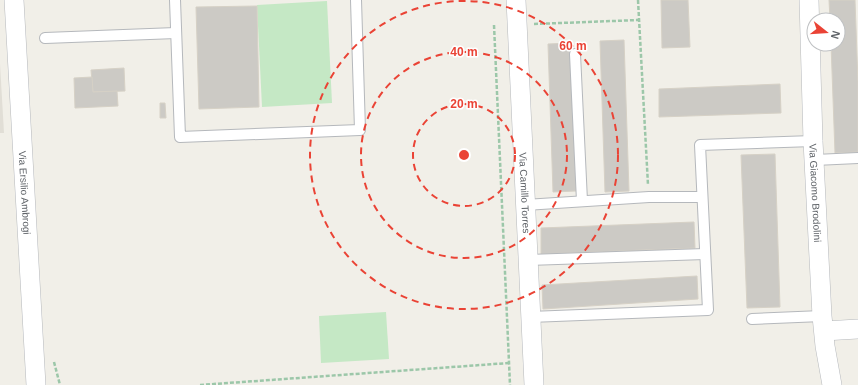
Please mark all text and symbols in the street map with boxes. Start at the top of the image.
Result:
north arrow [806,12,846,52]
text: N [829,29,842,41]
text: 60 m [559,39,587,53]
text: 40 m [450,45,478,59]
text: 20 m [450,97,478,111]
street label: Via Giacomo Brodolini [808,143,824,243]
centre of rings [457,148,471,162]
street label: Via Ersilio Ambrogi [17,151,33,235]
street label: Via Camillo Torres [518,152,532,233]

